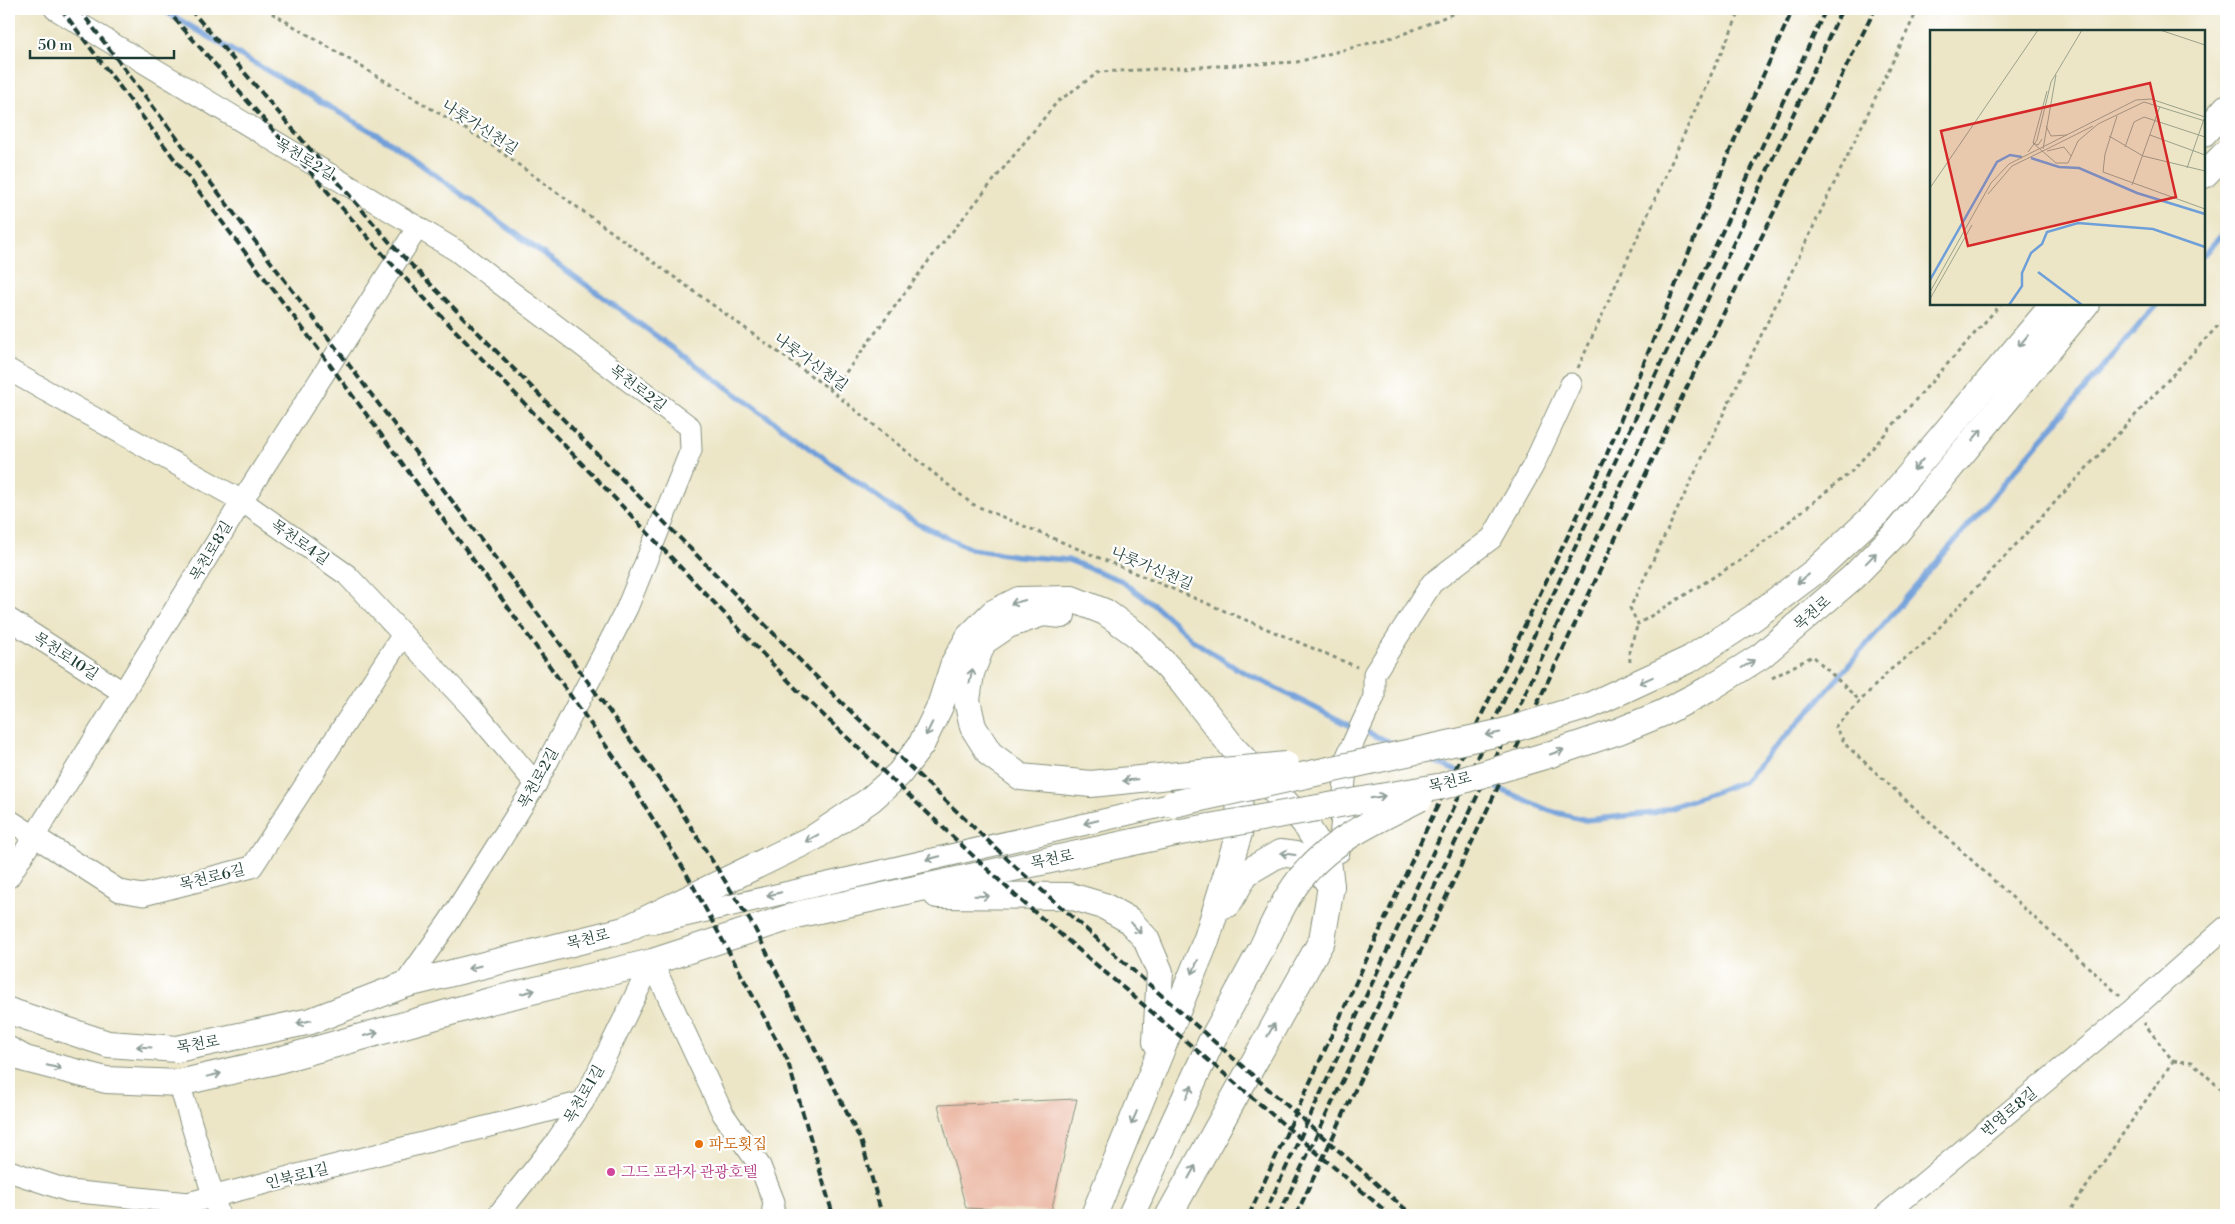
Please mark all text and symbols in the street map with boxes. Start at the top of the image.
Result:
scale bar [30,28,174,60]
inset map [1930,30,2205,305]
text: 50 m [38,36,72,55]
street label: 나룻가신천길 [438,96,521,159]
street label: 목천로2길 [271,134,338,185]
street label: 나룻가신천길 [770,329,851,396]
one-way arrow [2018,334,2029,347]
street label: 목천로2길 [605,361,670,416]
one-way arrow [1972,429,1983,442]
one-way arrow [1913,458,1924,471]
street label: 목천로4길 [267,515,333,569]
street label: 목천로8길 [186,518,237,585]
street label: 나룻가신천길 [1108,543,1196,594]
one-way arrow [1865,553,1877,565]
one-way arrow [1797,574,1810,585]
street label: 목천로 [1790,592,1835,635]
one-way arrow [1010,598,1026,607]
street label: 목천로10길 [30,628,102,685]
one-way arrow [1741,659,1755,669]
one-way arrow [967,669,976,685]
one-way arrow [1639,675,1654,685]
one-way arrow [924,721,933,736]
one-way arrow [1486,730,1502,739]
street label: 목천로2길 [514,745,563,812]
one-way arrow [1549,747,1564,756]
street label: 목천로 [1427,768,1474,797]
one-way arrow [1123,775,1139,785]
one-way arrow [1369,792,1385,802]
one-way arrow [1084,818,1100,827]
one-way arrow [805,834,820,843]
street label: 목천로 [1029,846,1076,873]
one-way arrow [1280,849,1296,859]
one-way arrow [925,854,941,863]
street label: 목천로6길 [177,860,247,895]
one-way arrow [767,890,783,899]
one-way arrow [974,891,990,901]
one-way arrow [1130,921,1142,934]
street label: 목천로 [565,925,612,954]
one-way arrow [1190,959,1200,974]
one-way arrow [468,963,484,972]
one-way arrow [520,987,536,996]
one-way arrow [296,1018,312,1027]
one-way arrow [1266,1023,1276,1038]
one-way arrow [363,1029,379,1038]
street label: 목천로 [175,1031,222,1058]
one-way arrow [137,1042,153,1052]
street label: 목천로1길 [560,1062,609,1127]
one-way arrow [46,1063,62,1072]
one-way arrow [206,1070,222,1079]
street label: 번영로8길 [1977,1084,2041,1141]
one-way arrow [1184,1085,1194,1100]
one-way arrow [1129,1110,1138,1125]
place label: 파도횟집 [709,1135,767,1154]
marker: 파도횟집 [693,1138,705,1150]
street label: 인북로1길 [264,1159,331,1193]
place label: 그드 프라자 관광호텔 [621,1163,758,1182]
marker: 그드 프라자 관광호텔 [605,1166,617,1178]
one-way arrow [1188,1166,1198,1180]

